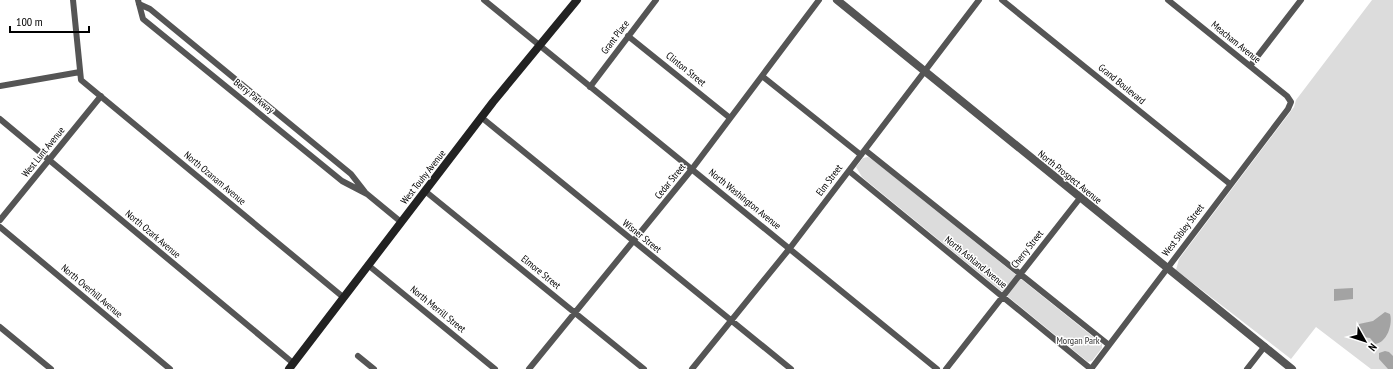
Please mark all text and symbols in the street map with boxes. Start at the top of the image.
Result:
scale bar [10,8,89,34]
text: 100 m [16,14,43,29]
street label: Grant Place [598,17,632,57]
street label: Meacham Avenue [1209,18,1263,66]
street label: Clinton Street [663,49,709,89]
street label: Grand Boulevard [1096,61,1148,107]
street label: Berry Parkway [231,76,277,116]
street label: West Lunt Avenue [19,124,67,180]
street label: West Touhy Avenue [398,147,448,207]
street label: North Prospect Avenue [1035,147,1105,207]
street label: North Ozanam Avenue [181,148,249,208]
street label: Cedar Street [652,160,689,202]
street label: Elm Street [813,162,845,198]
street label: North Washington Avenue [706,166,784,232]
street label: West Sibley Street [1159,201,1207,259]
street label: North Ozark Avenue [123,207,183,261]
street label: Wisner Street [620,216,664,256]
street label: Cherry Street [1008,227,1046,271]
street label: North Ashland Avenue [942,233,1010,291]
street label: Elmore Street [519,252,564,292]
street label: North Overhill Avenue [59,261,125,321]
street label: North Merrill Street [408,283,469,335]
north arrow [1345,321,1385,361]
park label: Morgan Park [1056,334,1100,347]
text: N [1365,341,1380,354]

